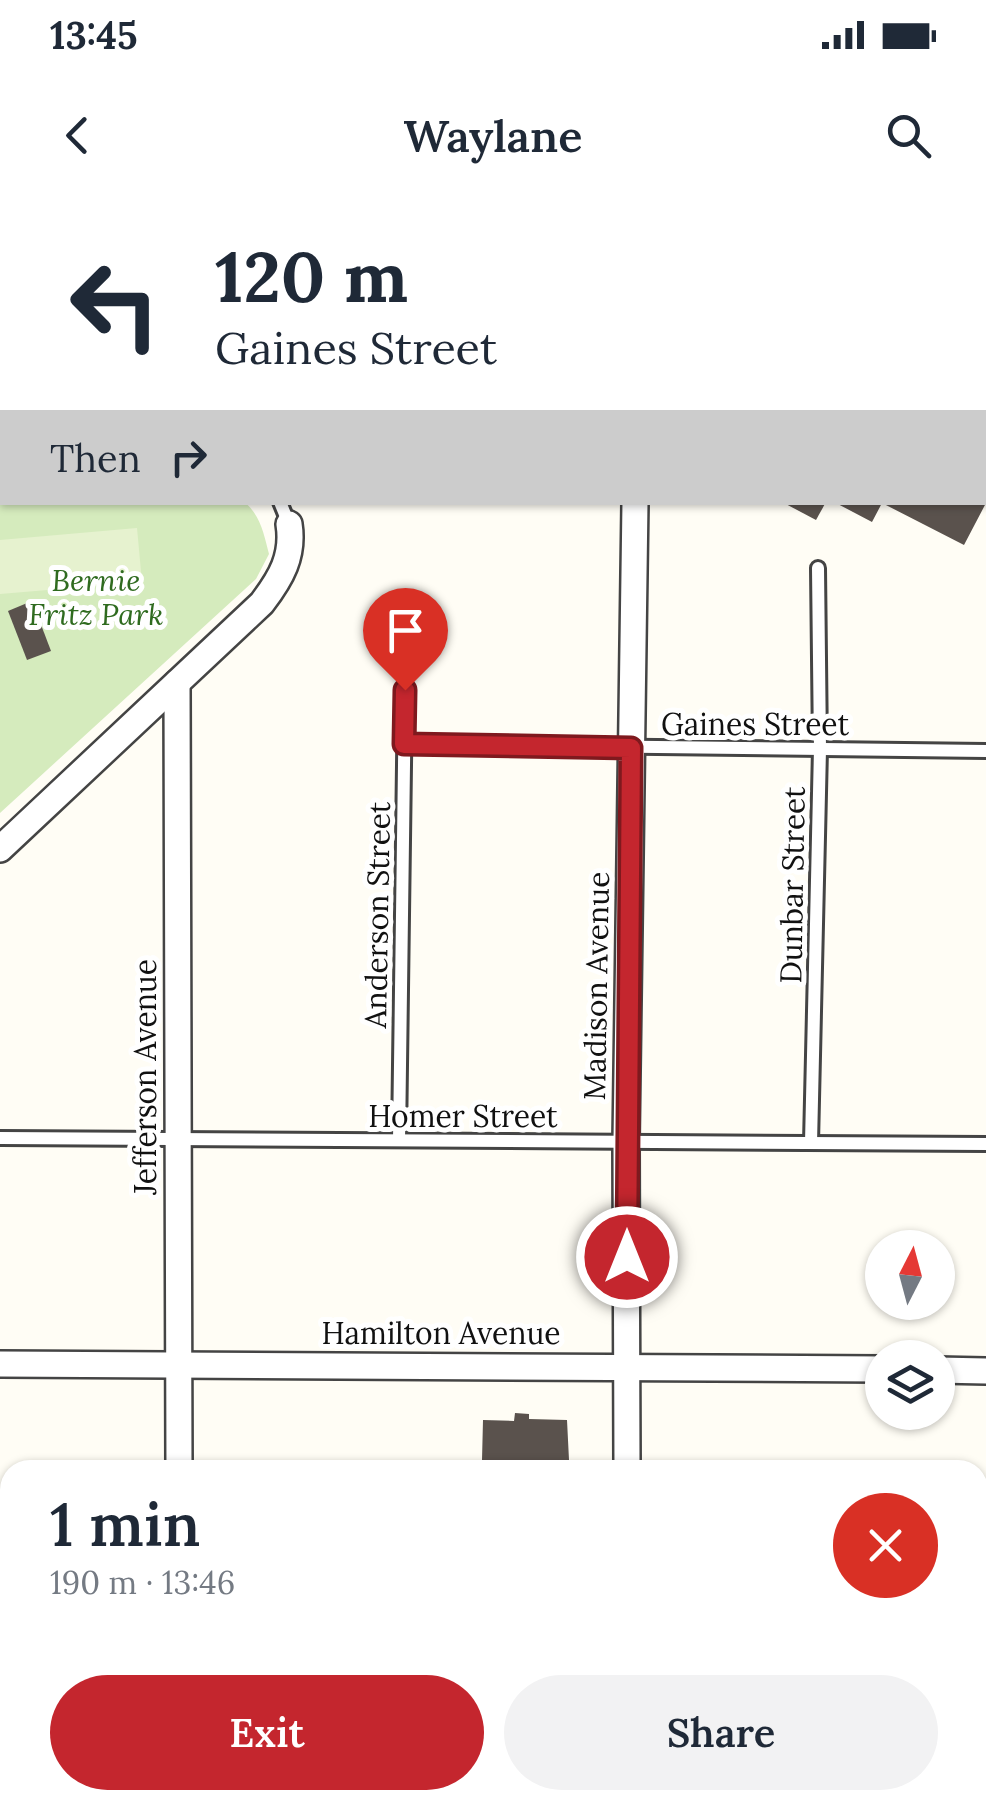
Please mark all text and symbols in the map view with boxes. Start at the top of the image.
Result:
text: 13:45 [50,11,138,59]
text: Waylane [403,107,583,164]
icon: back [50,108,105,163]
icon: search [881,108,936,163]
text: 120 m [215,232,408,321]
icon: left [50,240,180,370]
text: Gaines Street [215,319,497,376]
icon: right [161,430,216,485]
text: Then [50,434,141,482]
park label: Bernie Fritz Park [28,561,164,633]
pin [363,588,448,691]
icon: arrive [378,603,433,658]
street label: Gaines Street [661,705,849,743]
street label: Dunbar Street [771,786,813,984]
street label: Anderson Street [356,801,398,1030]
street label: Madison Avenue [575,871,617,1101]
street label: Jefferson Avenue [126,959,164,1196]
street label: Homer Street [368,1097,558,1135]
position arrow [575,1205,679,1309]
north arrow [865,1230,955,1320]
map controls [865,1230,955,1430]
street label: Hamilton Avenue [321,1314,561,1352]
button: layers [865,1340,955,1430]
text: 1 min [50,1486,200,1562]
button: close [833,1493,938,1598]
text: 190 m · 13:46 [50,1562,235,1603]
button: Exit [50,1675,484,1790]
button: Share [504,1675,938,1790]

